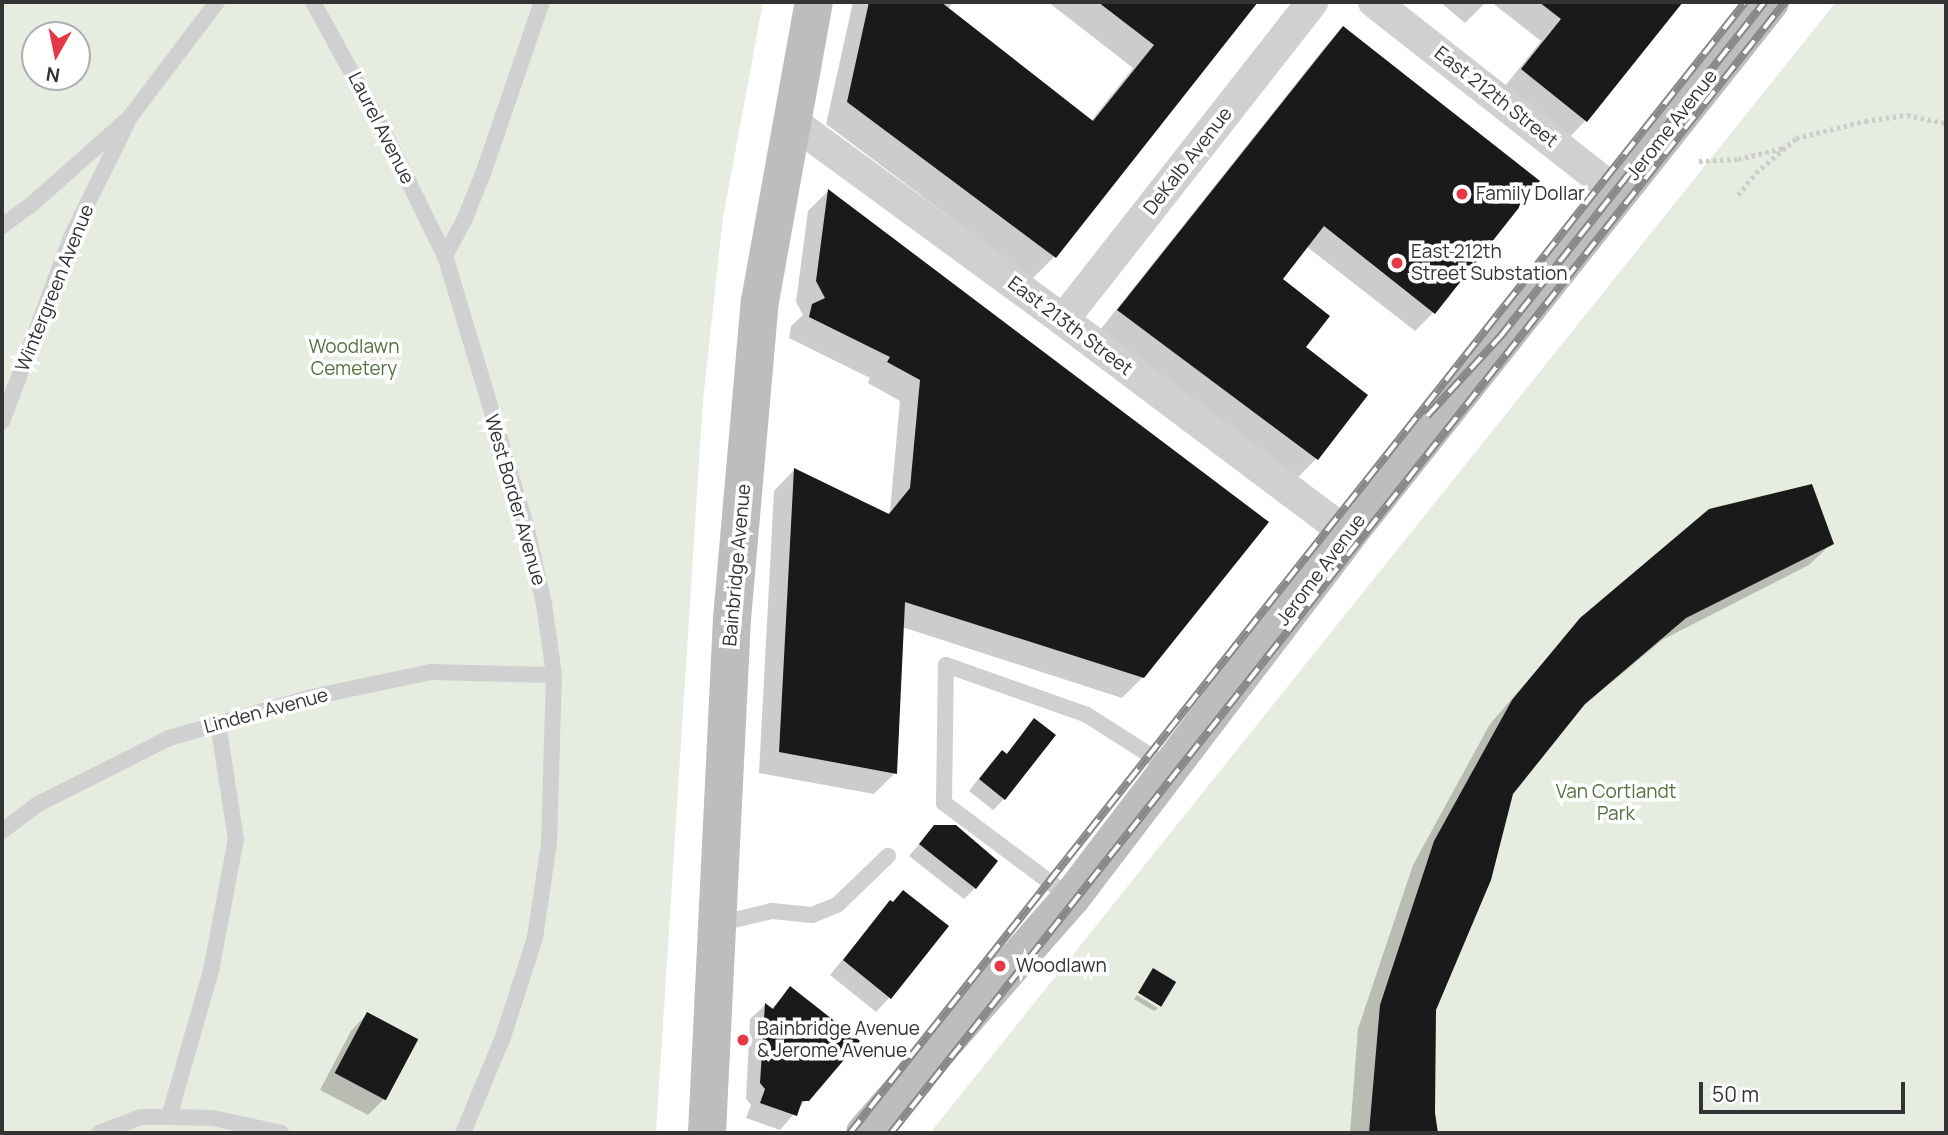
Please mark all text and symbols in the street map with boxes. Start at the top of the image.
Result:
north arrow [21,21,91,91]
street label: East 212th Street [1430,42,1562,152]
text: N [44,61,62,89]
street label: Jerome Avenue [1622,65,1722,185]
street label: Laurel Avenue [343,68,419,188]
street label: DeKalb Avenue [1139,103,1237,219]
place label: Family Dollar [1476,183,1585,205]
marker: Family Dollar [1454,186,1470,202]
street label: Wintergreen Avenue [11,201,99,375]
place label: East 212th Street Substation [1411,241,1567,285]
marker: East 212th Street Substation [1389,255,1405,271]
street label: East 213th Street [1003,272,1137,380]
park label: Woodlawn Cemetery [309,336,399,380]
street label: West Border Avenue [480,412,550,588]
street label: Bainbridge Avenue [719,483,755,647]
street label: Jerome Avenue [1272,510,1370,630]
street label: Linden Avenue [201,683,331,739]
park label: Van Cortlandt Park [1556,781,1676,825]
place label: Woodlawn [1016,955,1107,977]
marker: Woodlawn [990,956,1010,976]
place label: Bainbridge Avenue & Jerome Avenue [757,1018,920,1062]
marker: Bainbridge Avenue & Jerome Avenue [735,1032,751,1048]
scale bar [1703,1068,1910,1112]
text: 50 m [1712,1080,1759,1108]

